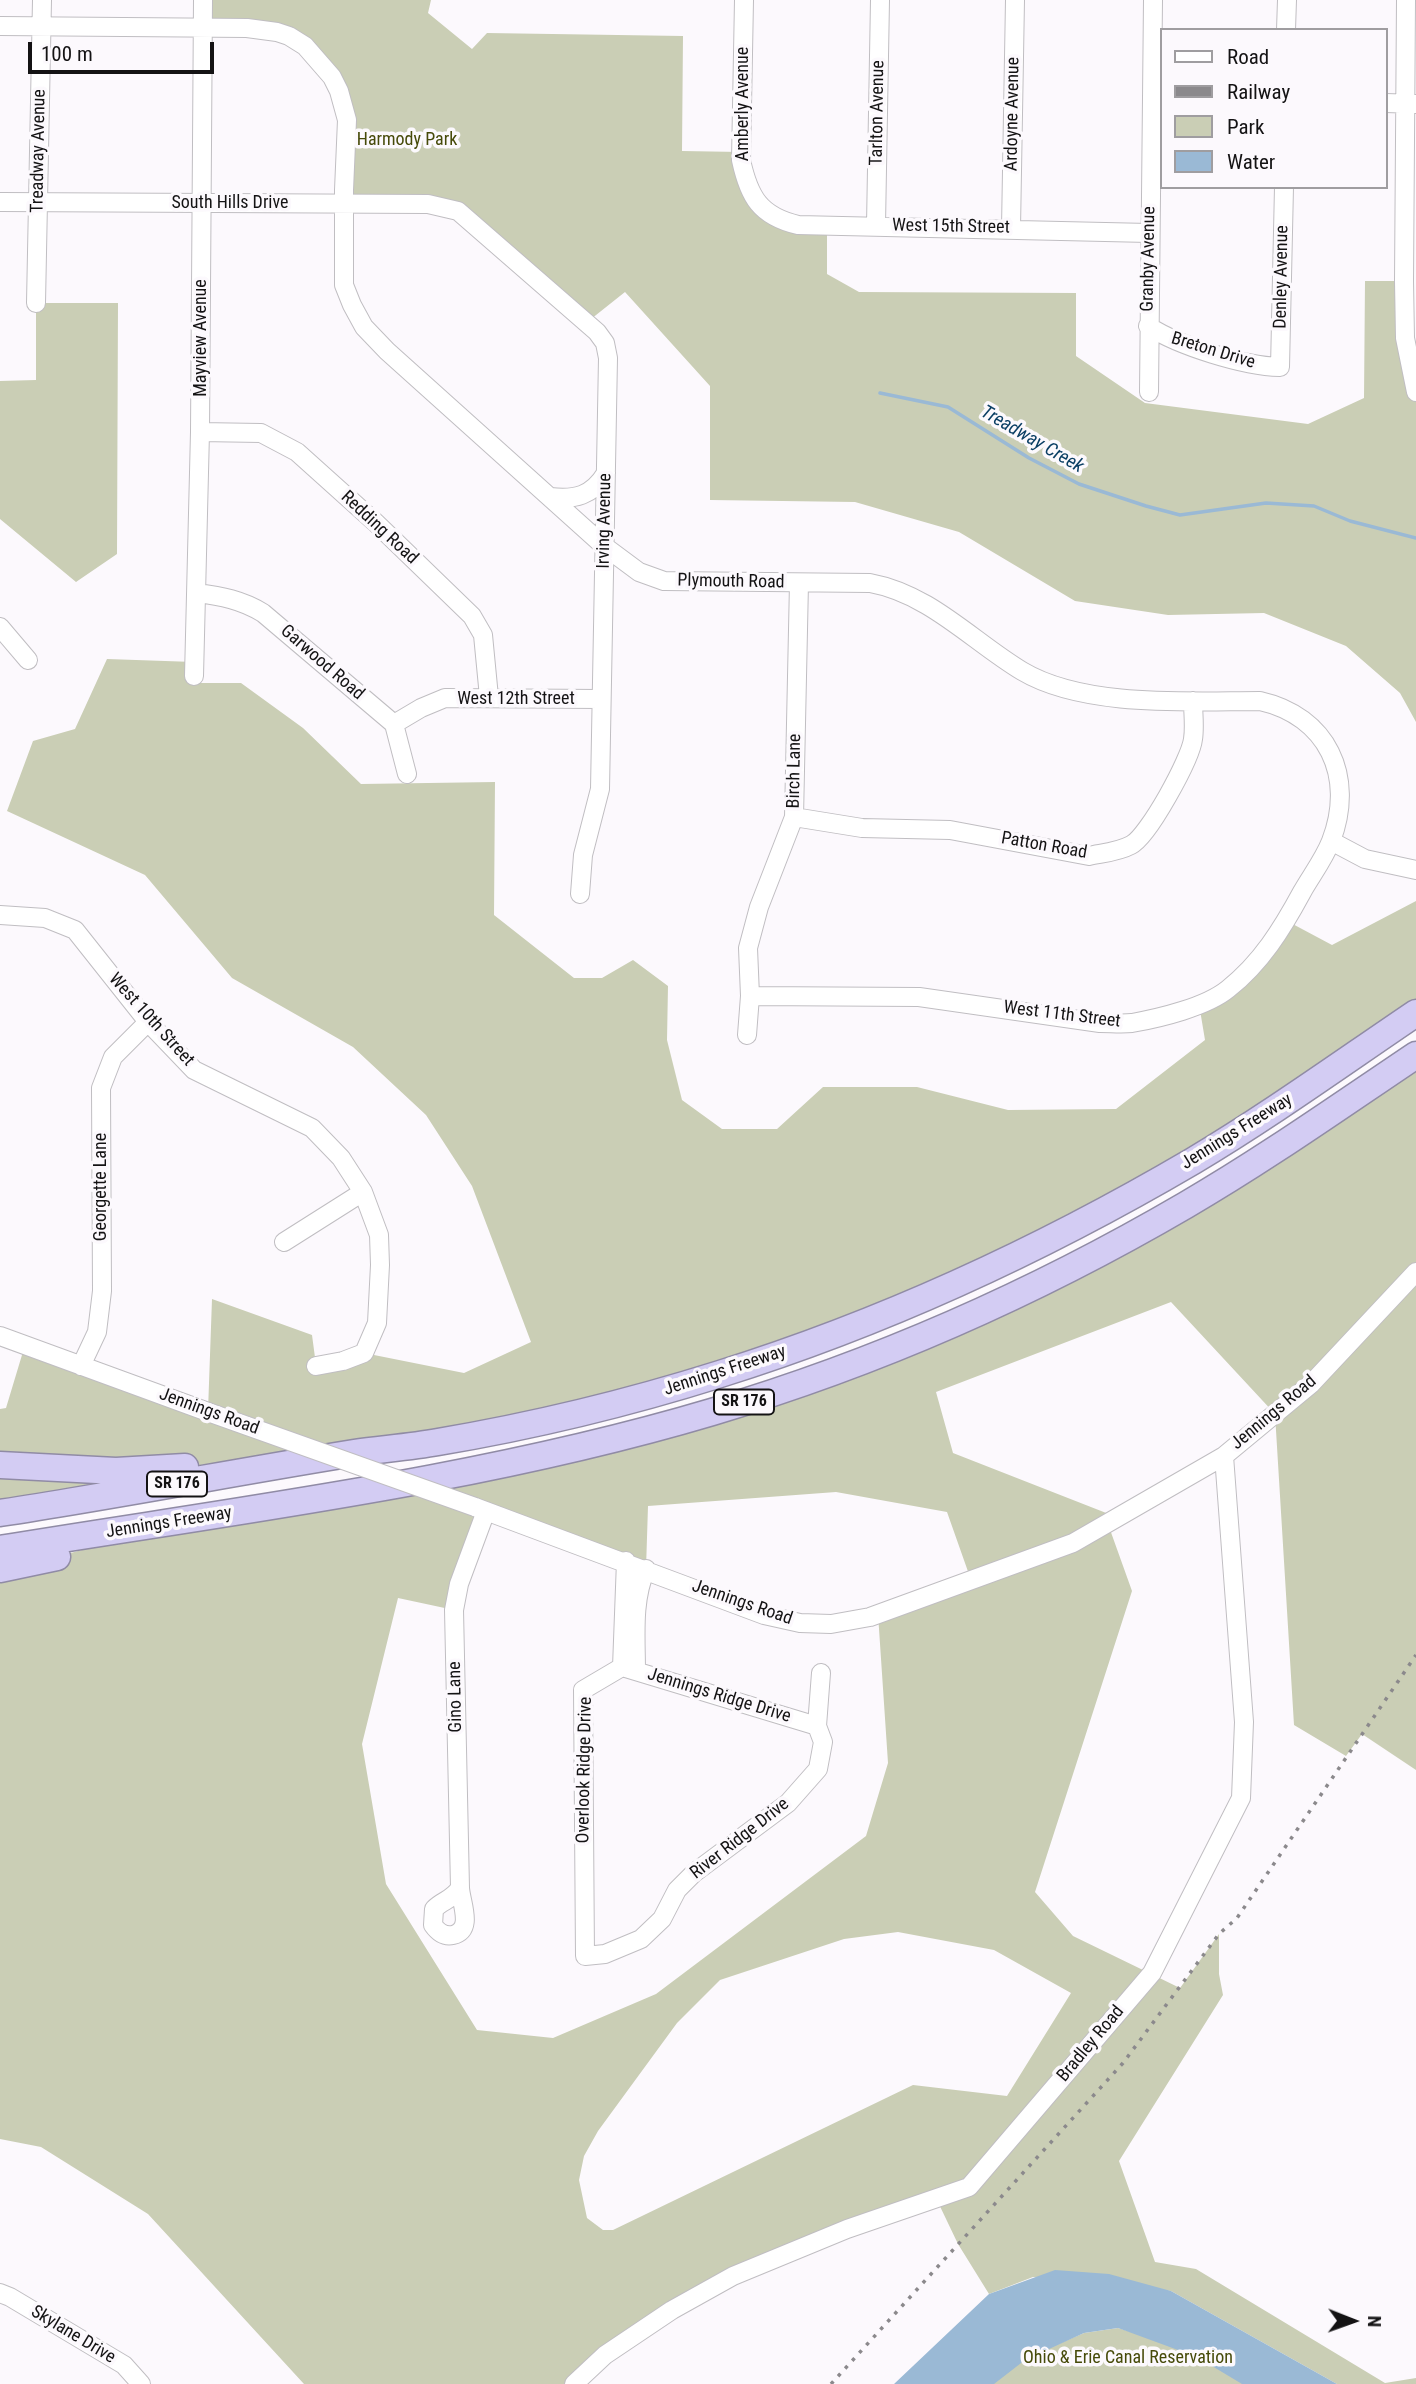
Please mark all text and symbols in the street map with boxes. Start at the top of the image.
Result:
scale bar [32,28,217,72]
legend [1160,28,1388,189]
text: 100 m [41,42,93,66]
text: Road [1227,45,1269,69]
street label: Amberly Avenue [732,47,754,161]
street label: Ardoyne Avenue [1001,57,1025,171]
street label: Tarlton Avenue [866,60,890,166]
text: Railway [1227,80,1290,104]
street label: Treadway Avenue [27,89,51,213]
text: Park [1227,115,1264,139]
park label: Harmody Park [357,129,457,151]
text: Water [1227,150,1275,174]
street label: South Hills Drive [171,192,289,214]
street label: Granby Avenue [1137,206,1161,312]
street label: West 15th Street [892,215,1010,239]
street label: Denley Avenue [1270,225,1294,329]
street label: Mayview Avenue [190,279,212,397]
street label: Breton Drive [1168,328,1258,374]
water label: Treadway Creek [976,401,1088,479]
street label: Irving Avenue [593,473,617,569]
street label: Redding Road [336,487,422,569]
street label: Plymouth Road [677,570,785,594]
street label: Garwood Road [276,621,368,705]
street label: West 12th Street [457,688,575,710]
street label: Birch Lane [784,733,806,809]
street label: Patton Road [999,828,1089,864]
street label: West 10th Street [104,969,198,1071]
street label: West 11th Street [1002,997,1122,1033]
street label: Jennings Freeway [1177,1089,1297,1175]
street label: Georgette Lane [90,1133,112,1241]
street label: Jennings Freeway [661,1341,789,1401]
street label: Jennings Road [1227,1371,1321,1455]
street label: Jennings Road [156,1384,262,1440]
road number: SR 176 [714,1390,774,1414]
road number: SR 176 [147,1472,207,1496]
street label: Jennings Freeway [105,1502,233,1544]
street label: Jennings Road [689,1576,795,1630]
street label: Gino Lane [445,1661,467,1733]
street label: Jennings Ridge Drive [645,1664,793,1728]
street label: Overlook Ridge Drive [573,1696,597,1844]
street label: River Ridge Drive [686,1794,794,1884]
street label: Bradley Road [1053,2002,1129,2086]
north arrow [1318,2286,1388,2356]
street label: Skylane Drive [27,2301,119,2369]
text: N [1363,2315,1386,2327]
park label: Ohio & Erie Canal Reservation [1023,2347,1233,2369]

